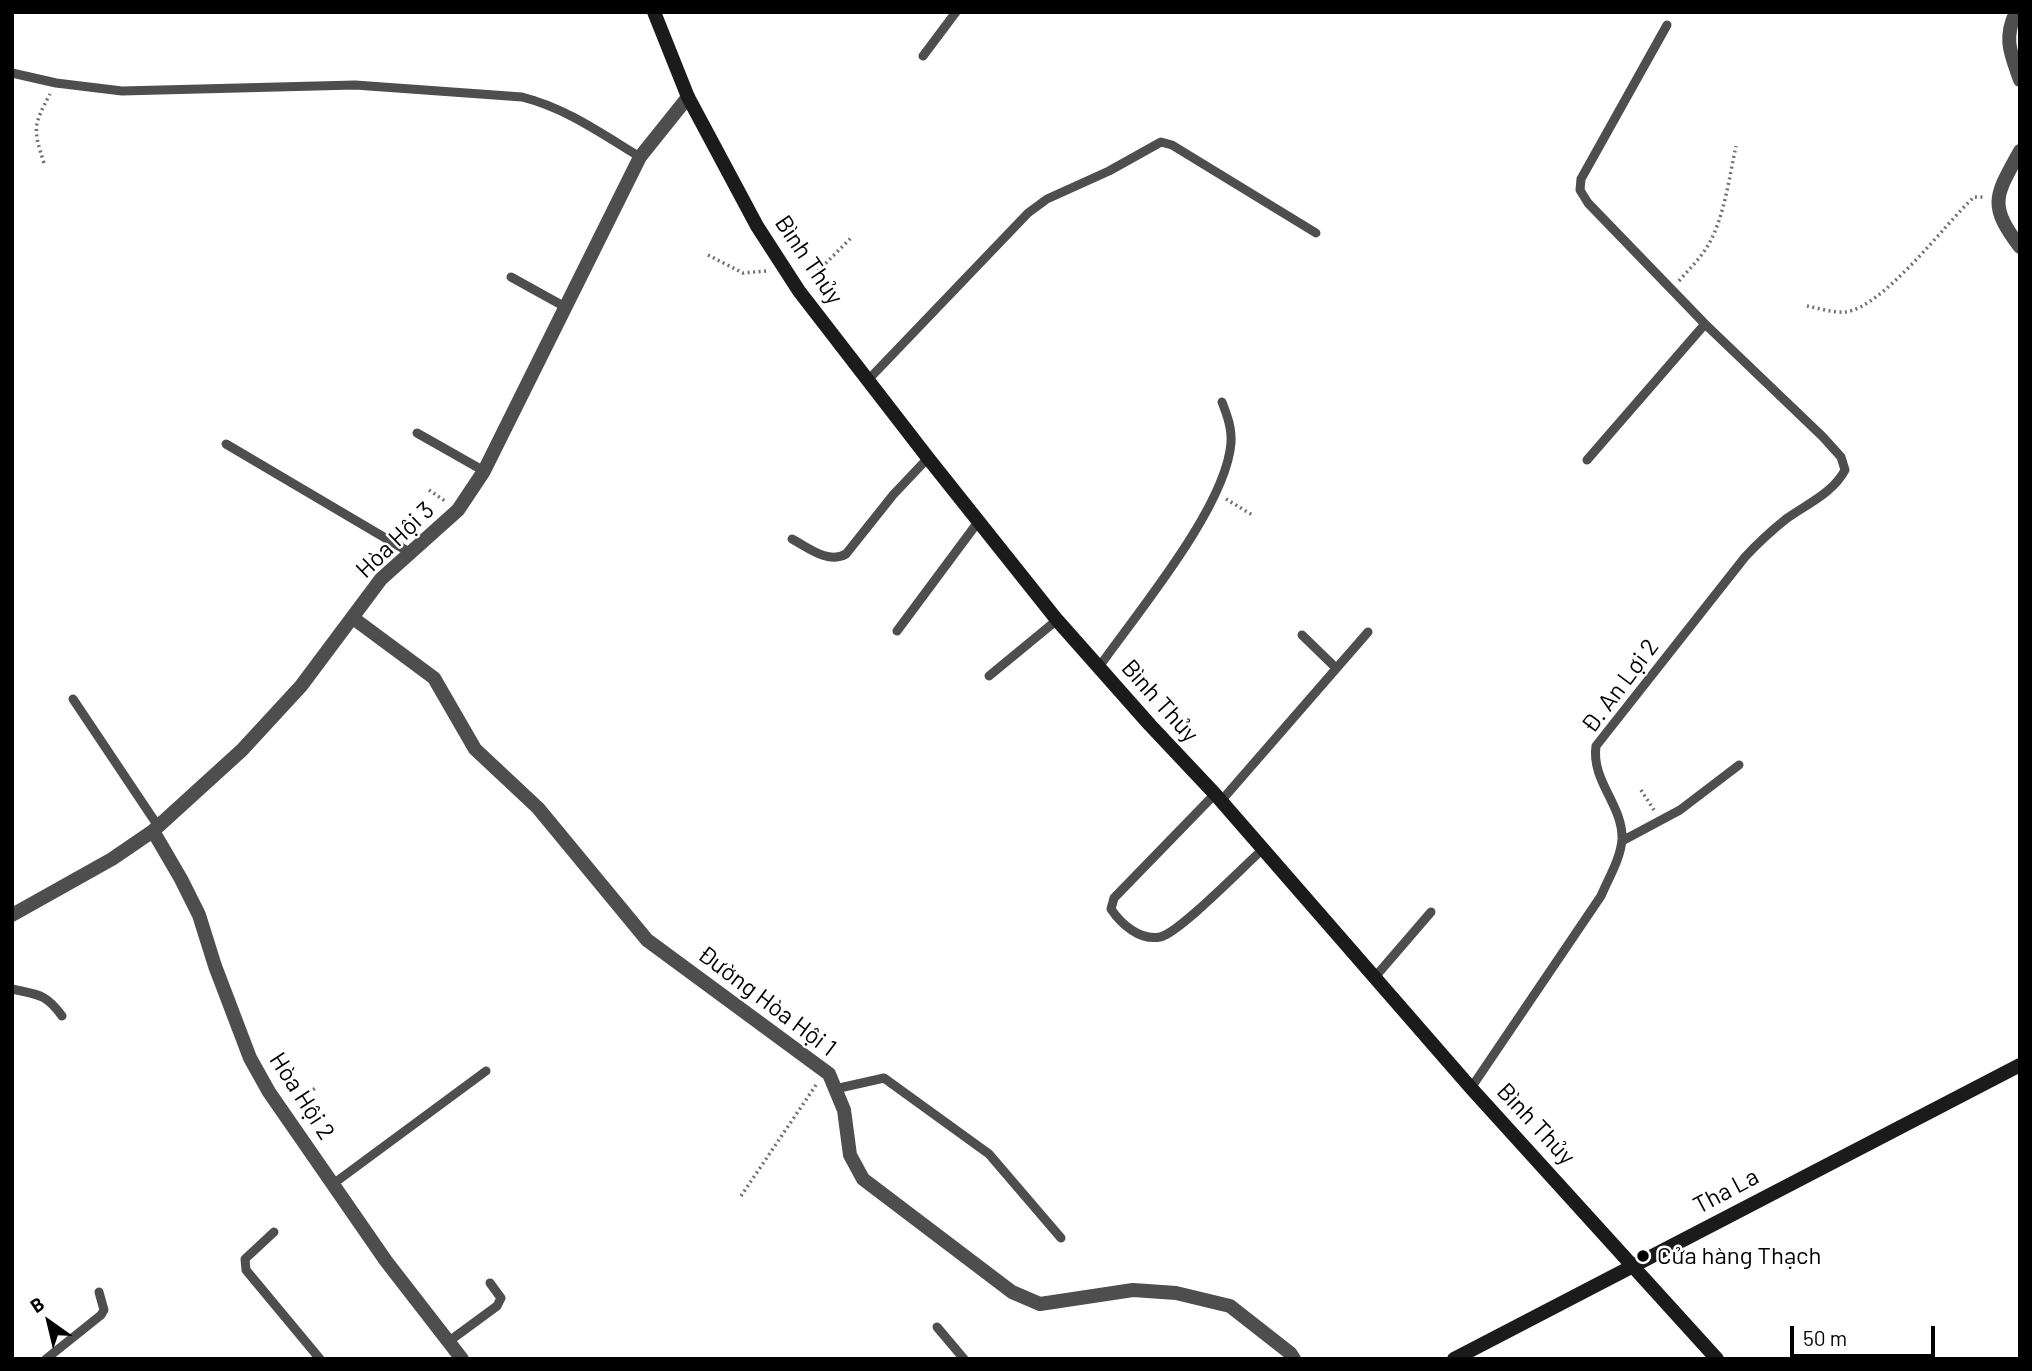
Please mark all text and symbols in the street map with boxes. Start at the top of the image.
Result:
street label: Bình Thủy [769,210,849,310]
street label: Hòa Hội 3 [350,496,440,584]
street label: Đ. An Lợi 2 [1575,633,1665,739]
street label: Bình Thủy [1115,654,1205,748]
street label: Đường Hòa Hội 1 [692,940,842,1062]
street label: Hòa Hội 2 [263,1047,341,1145]
street label: Bình Thủy [1491,1077,1581,1171]
street label: Tha La [1689,1162,1763,1220]
place label: Cửa hàng Thạch [1657,1242,1821,1270]
marker: Cửa hàng Thạch [1635,1248,1651,1264]
north arrow [14,1287,84,1357]
text: B [26,1291,48,1317]
scale bar [1794,1312,1939,1356]
text: 50 m [1803,1325,1847,1350]

